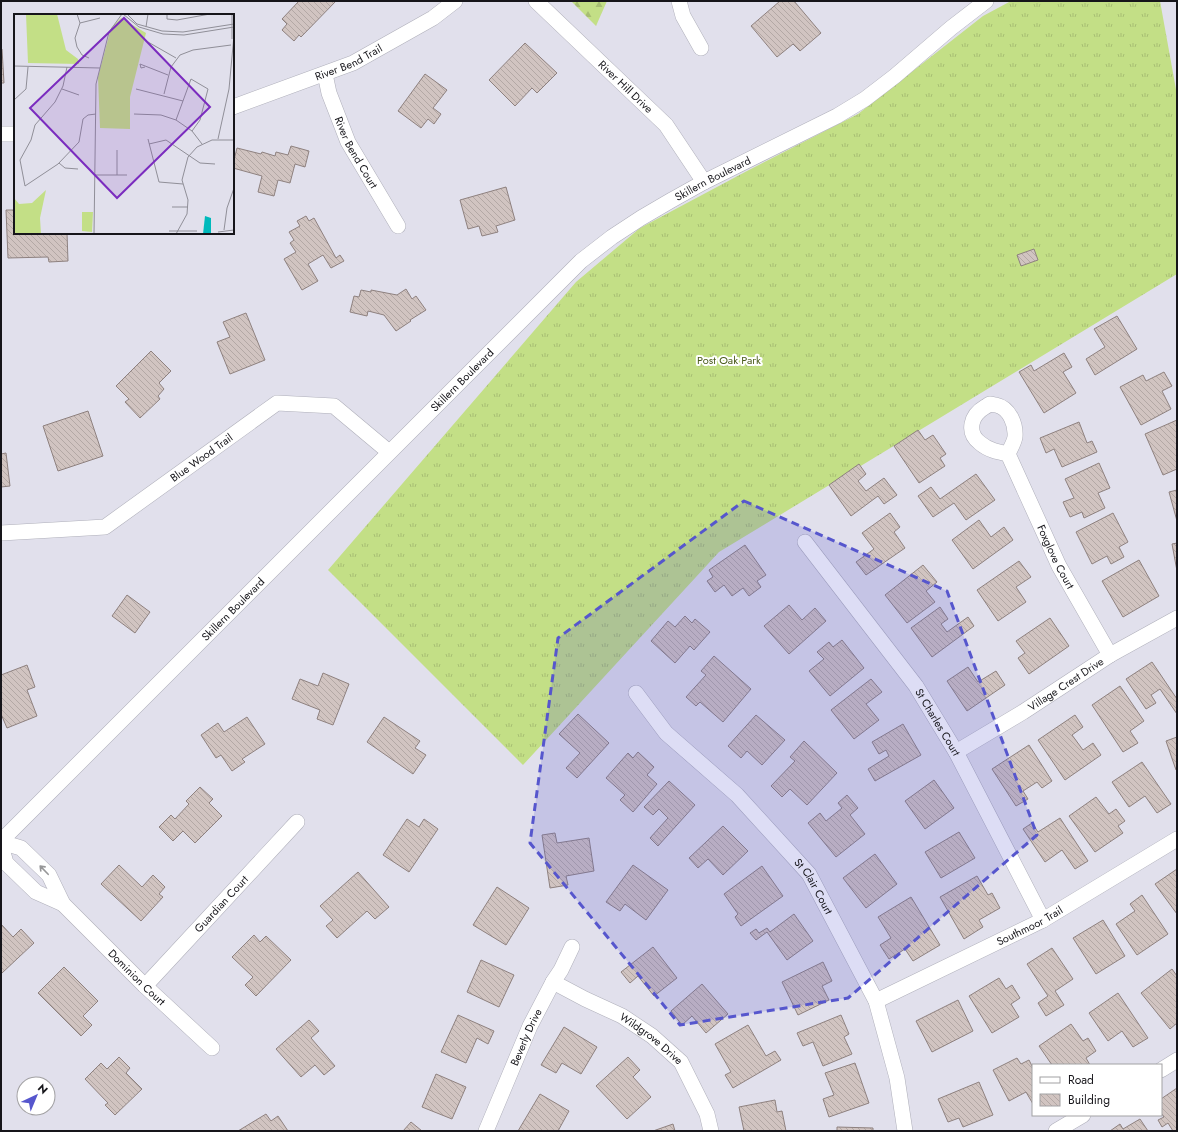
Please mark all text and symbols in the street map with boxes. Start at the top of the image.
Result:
inset map [14,14,234,234]
street label: River Bend Trail [313,40,385,84]
street label: River Hill Drive [595,57,657,117]
street label: River Bend Court [331,114,382,192]
street label: Skillern Boulevard [672,152,753,205]
street label: Skillern Boulevard [427,345,497,415]
park label: Post Oak Park [697,352,761,368]
street label: Blue Wood Trail [167,429,236,486]
street label: Foxglove Court [1033,522,1079,592]
street label: Skillern Boulevard [198,574,268,644]
street label: Village Crest Drive [1025,653,1107,715]
street label: St Charles Court [911,685,965,759]
street label: St Clair Court [790,855,837,917]
one-way arrow [39,865,49,875]
street label: Guardian Court [191,871,252,936]
street label: Southmoor Trail [994,902,1066,949]
street label: Dominion Court [105,946,169,1009]
street label: Beverly Drive [506,1005,546,1068]
street label: Wildgrove Drive [617,1009,687,1068]
legend [1032,1064,1162,1116]
text: Road [1068,1071,1094,1089]
north arrow [16,1076,56,1116]
text: N [34,1080,52,1098]
text: Building [1068,1091,1110,1109]

